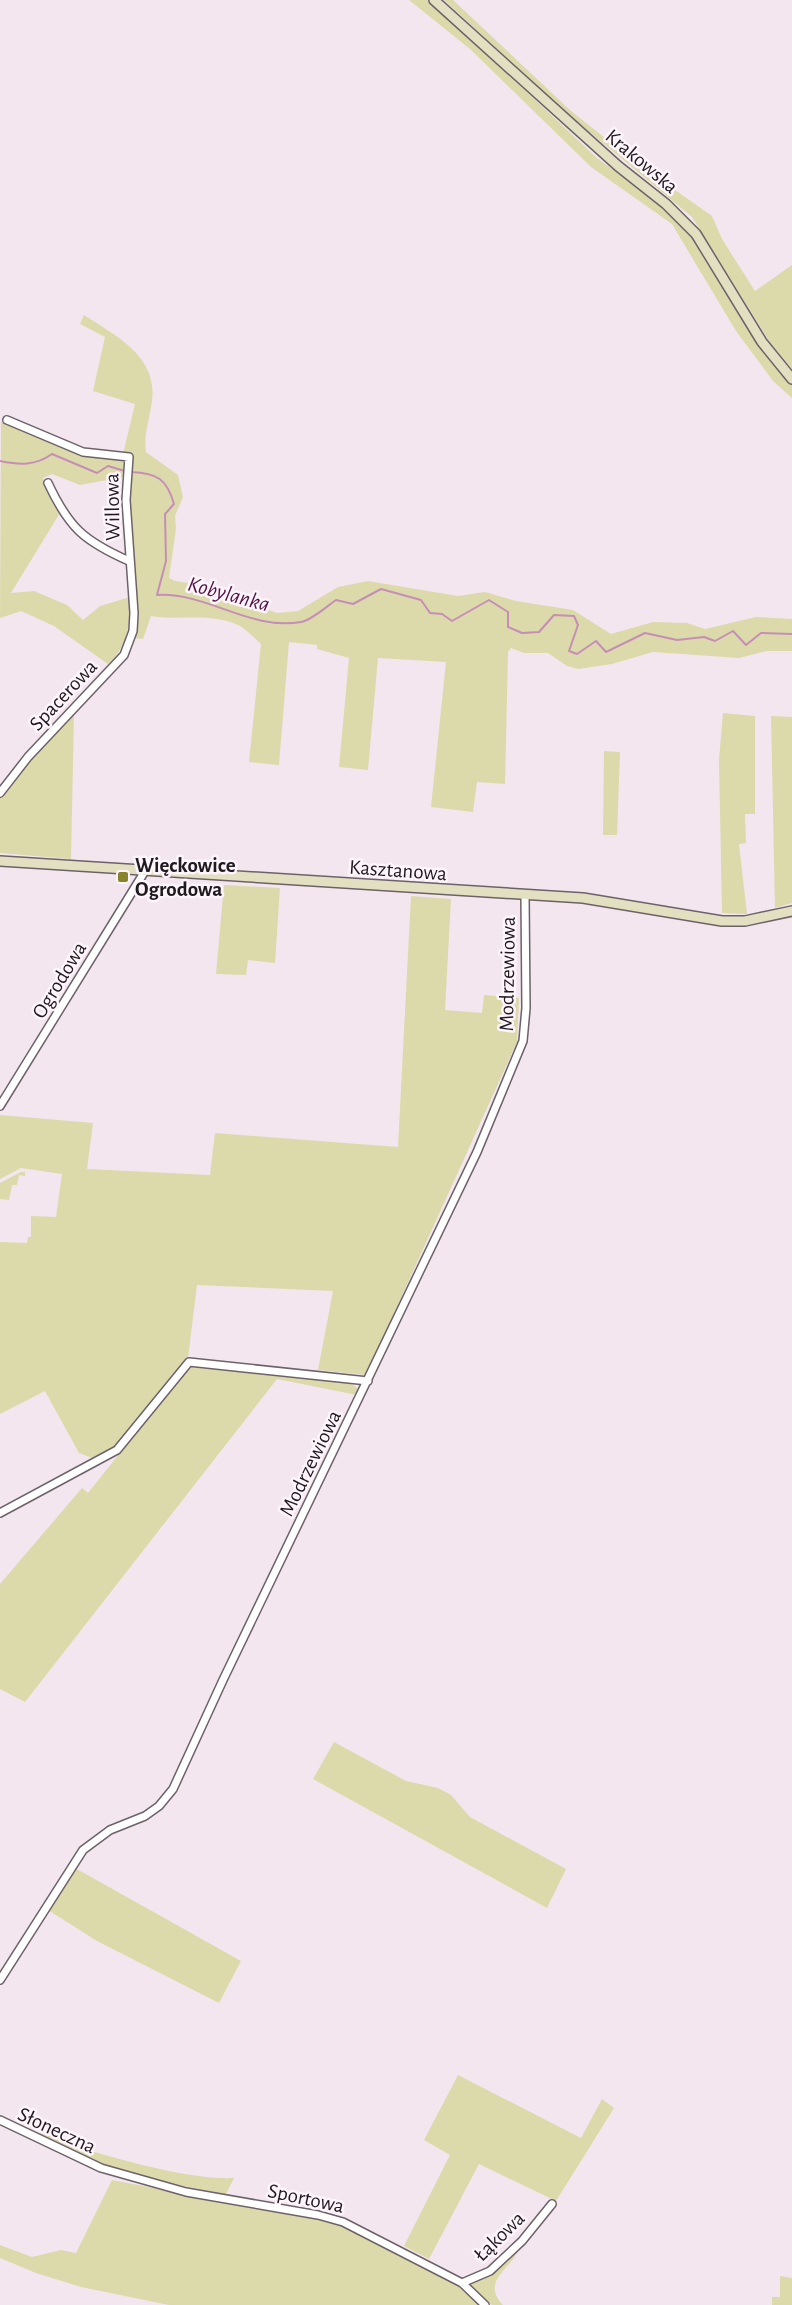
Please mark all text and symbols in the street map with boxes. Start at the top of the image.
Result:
street label: Krakowska [601,125,682,198]
street label: Willowa [101,473,124,541]
water label: Kobylanka [186,573,272,615]
street label: Spacerowa [26,656,101,735]
place label: Więckowice Ogrodowa [135,855,236,900]
street label: Kasztanowa [348,857,448,884]
marker: Więckowice Ogrodowa [116,870,130,884]
street label: Modrzewiowa [496,916,519,1032]
street label: Ogrodowa [29,938,90,1022]
street label: Modrzewiowa [276,1407,345,1519]
street label: Słoneczna [15,2103,99,2158]
street label: Sportowa [266,2180,346,2217]
street label: Łąkowa [470,2207,529,2265]

